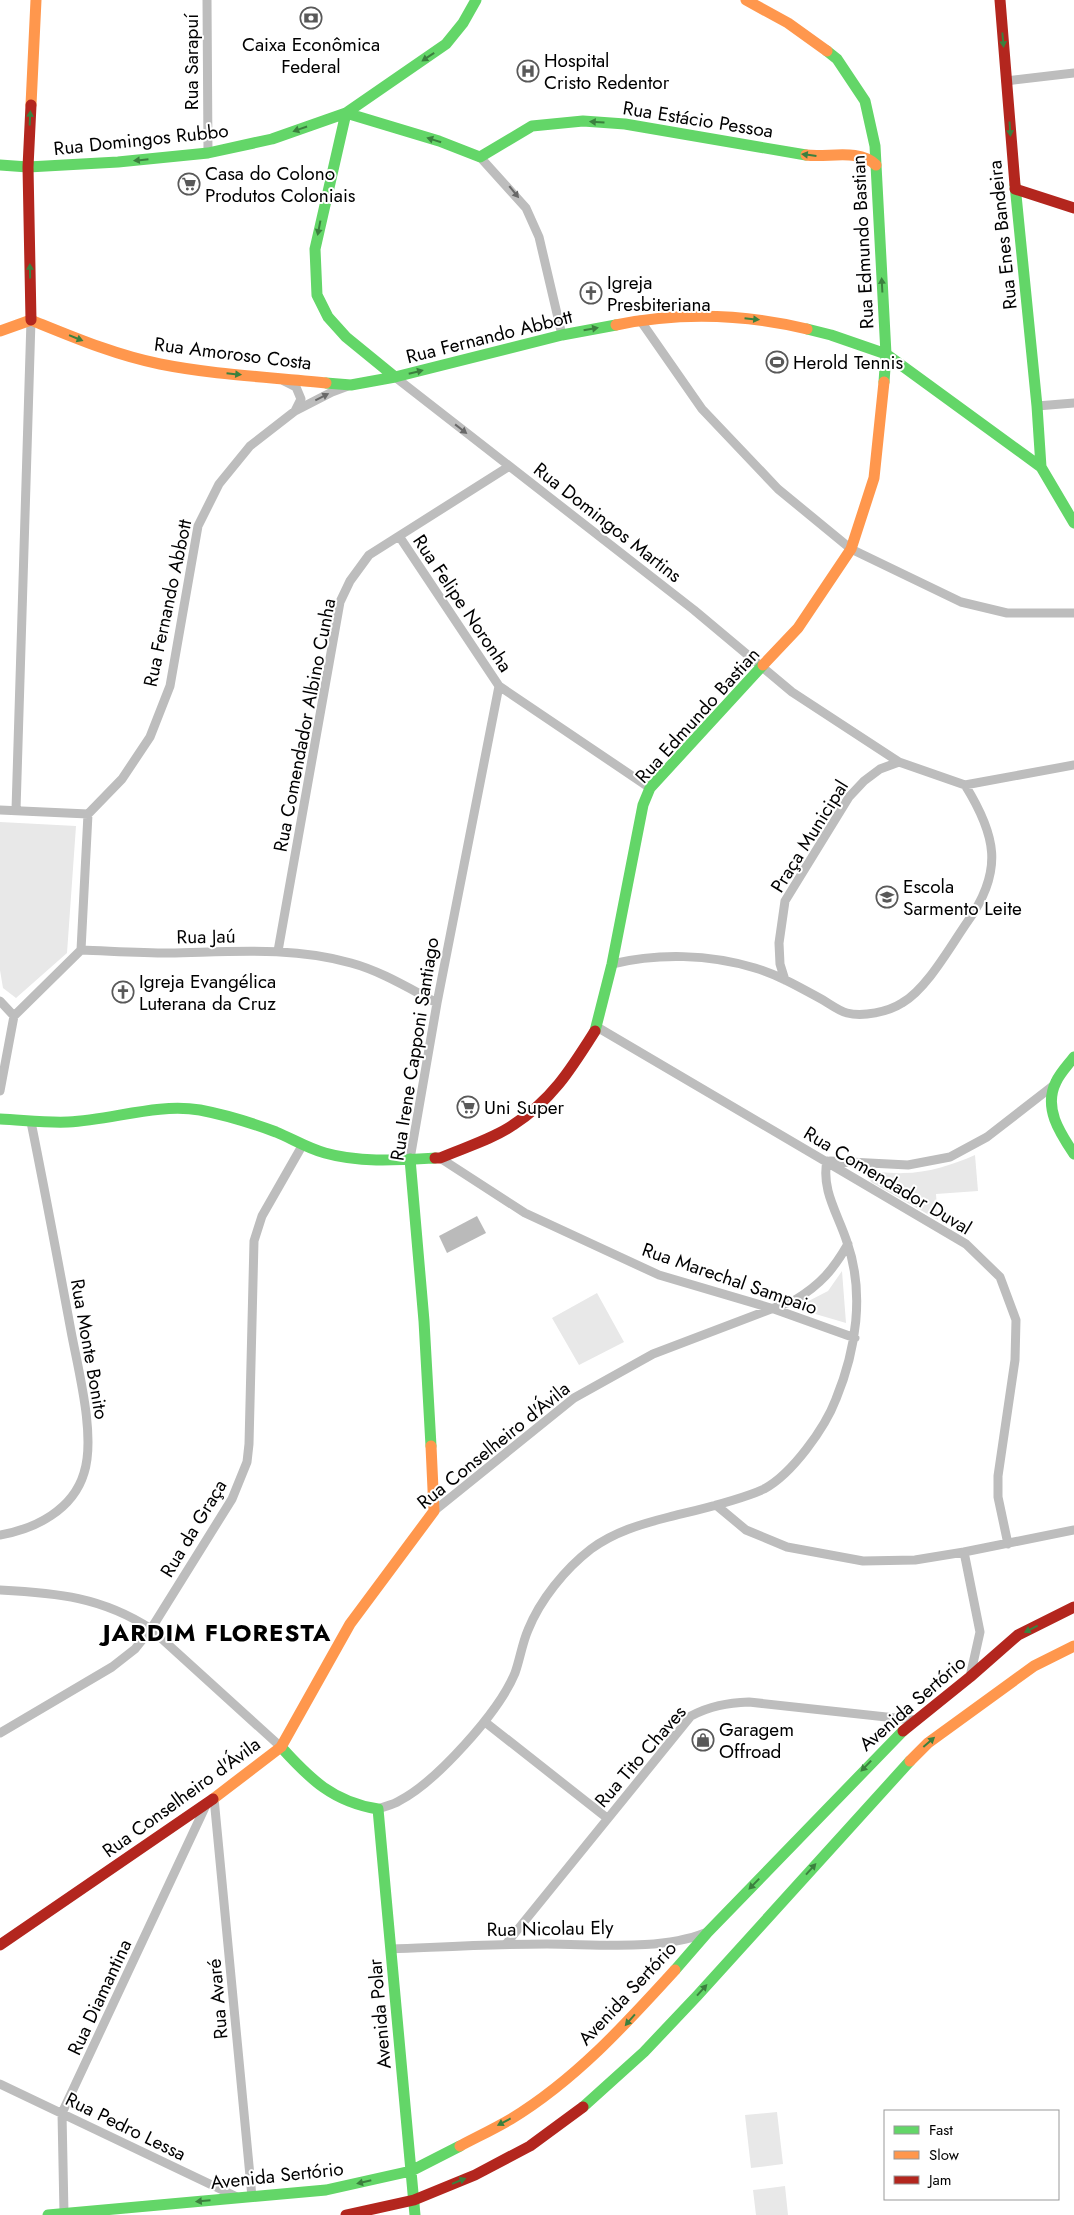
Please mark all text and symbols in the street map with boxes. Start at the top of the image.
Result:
bank icon: Caixa Econômica Federal [299,6,323,30]
street label: Rua Sarapuí [178,13,205,110]
place label: Caixa Econômica Federal [242,31,380,80]
one-way arrow [999,33,1007,49]
place label: Hospital Cristo Redentor [544,47,670,96]
one-way arrow [421,52,435,62]
hospital icon: Hospital Cristo Redentor [516,59,540,83]
street label: Rua Estácio Pessoa [621,94,775,145]
one-way arrow [27,110,35,126]
street label: Rua Domingos Rubbo [52,117,230,162]
one-way arrow [588,118,604,126]
one-way arrow [1007,121,1015,137]
one-way arrow [292,125,307,133]
one-way arrow [427,136,442,143]
one-way arrow [801,151,817,159]
street label: Rua Edmundo Bastian [844,154,881,330]
one-way arrow [133,156,149,164]
street label: Rua Enes Bandeira [981,159,1024,311]
place label: Casa do Colono Produtos Coloniais [205,160,356,209]
supermarket icon: Casa do Colono Produtos Coloniais [177,172,201,196]
one-way arrow [508,185,519,198]
one-way arrow [315,221,323,236]
one-way arrow [26,263,34,279]
place label: Igreja Presbiteriana [607,269,711,318]
one-way arrow [878,277,886,293]
church icon: Igreja Presbiteriana [579,281,603,305]
street label: Rua Fernando Abbott [403,303,575,370]
one-way arrow [744,315,760,323]
one-way arrow [583,325,599,333]
street label: Rua Amoroso Costa [153,330,313,377]
one-way arrow [69,334,84,342]
place label: Herold Tennis [793,349,903,376]
sports icon: Herold Tennis [765,350,789,374]
one-way arrow [408,368,423,376]
one-way arrow [226,370,242,378]
one-way arrow [315,393,329,401]
one-way arrow [454,424,467,435]
street label: Rua Domingos Martins [528,456,688,589]
street label: Rua Fernando Abbott [137,517,198,689]
street label: Rua Felipe Noronha [406,529,519,677]
street label: Rua Comendador Albino Cunha [267,596,342,854]
street label: Rua Edmundo Bastian [629,641,766,789]
street label: Praça Municipal [764,775,855,898]
place label: Escola Sarmento Leite [903,873,1022,922]
school or university icon: Escola Sarmento Leite [875,885,899,909]
street label: Rua Jaú [176,922,236,951]
street label: Rua Irene Capponi Santiago [384,935,445,1163]
place label: Igreja Evangélica Luterana da Cruz [139,968,276,1017]
church icon: Igreja Evangélica Luterana da Cruz [111,980,135,1004]
place label: Uni Super [484,1094,565,1121]
supermarket icon: Uni Super [456,1095,480,1119]
street label: Rua Comendador Duval [799,1120,977,1241]
street label: Rua Marechal Sampaio [638,1236,821,1321]
street label: Rua Monte Bonito [64,1277,115,1421]
street label: Rua Conselheiro d'Ávila [411,1375,575,1515]
street label: Rua da Graça [154,1474,233,1582]
district label: JARDIM FLORESTA [99,1615,331,1650]
one-way arrow [1023,1625,1038,1633]
street label: Avenida Sertório [853,1649,972,1757]
street label: Rua Tito Chaves [588,1699,693,1813]
place label: Garagem Offroad [719,1716,794,1765]
shop icon: Garagem Offroad [691,1728,715,1752]
street label: Rua Conselheiro d'Ávila [97,1731,266,1864]
one-way arrow [923,1737,936,1748]
one-way arrow [860,1760,872,1772]
one-way arrow [805,1864,817,1876]
one-way arrow [748,1877,760,1889]
street label: Rua Nicolau Ely [486,1914,614,1943]
street label: Rua Diamantina [61,1935,138,2060]
street label: Avenida Sertório [572,1935,683,2051]
street label: Rua Avaré [201,1957,234,2040]
street label: Avenida Polar [361,1957,398,2070]
one-way arrow [696,1984,708,1996]
one-way arrow [624,2014,636,2026]
street label: Rua Pedro Lessa [61,2086,191,2167]
legend [884,2110,1059,2200]
one-way arrow [497,2118,511,2127]
text: Fast [929,2119,953,2141]
text: Slow [929,2144,960,2166]
street label: Avenida Sertório [209,2155,345,2196]
text: Jam [927,2169,952,2191]
one-way arrow [452,2177,466,2185]
one-way arrow [356,2178,371,2186]
one-way arrow [194,2197,210,2205]

